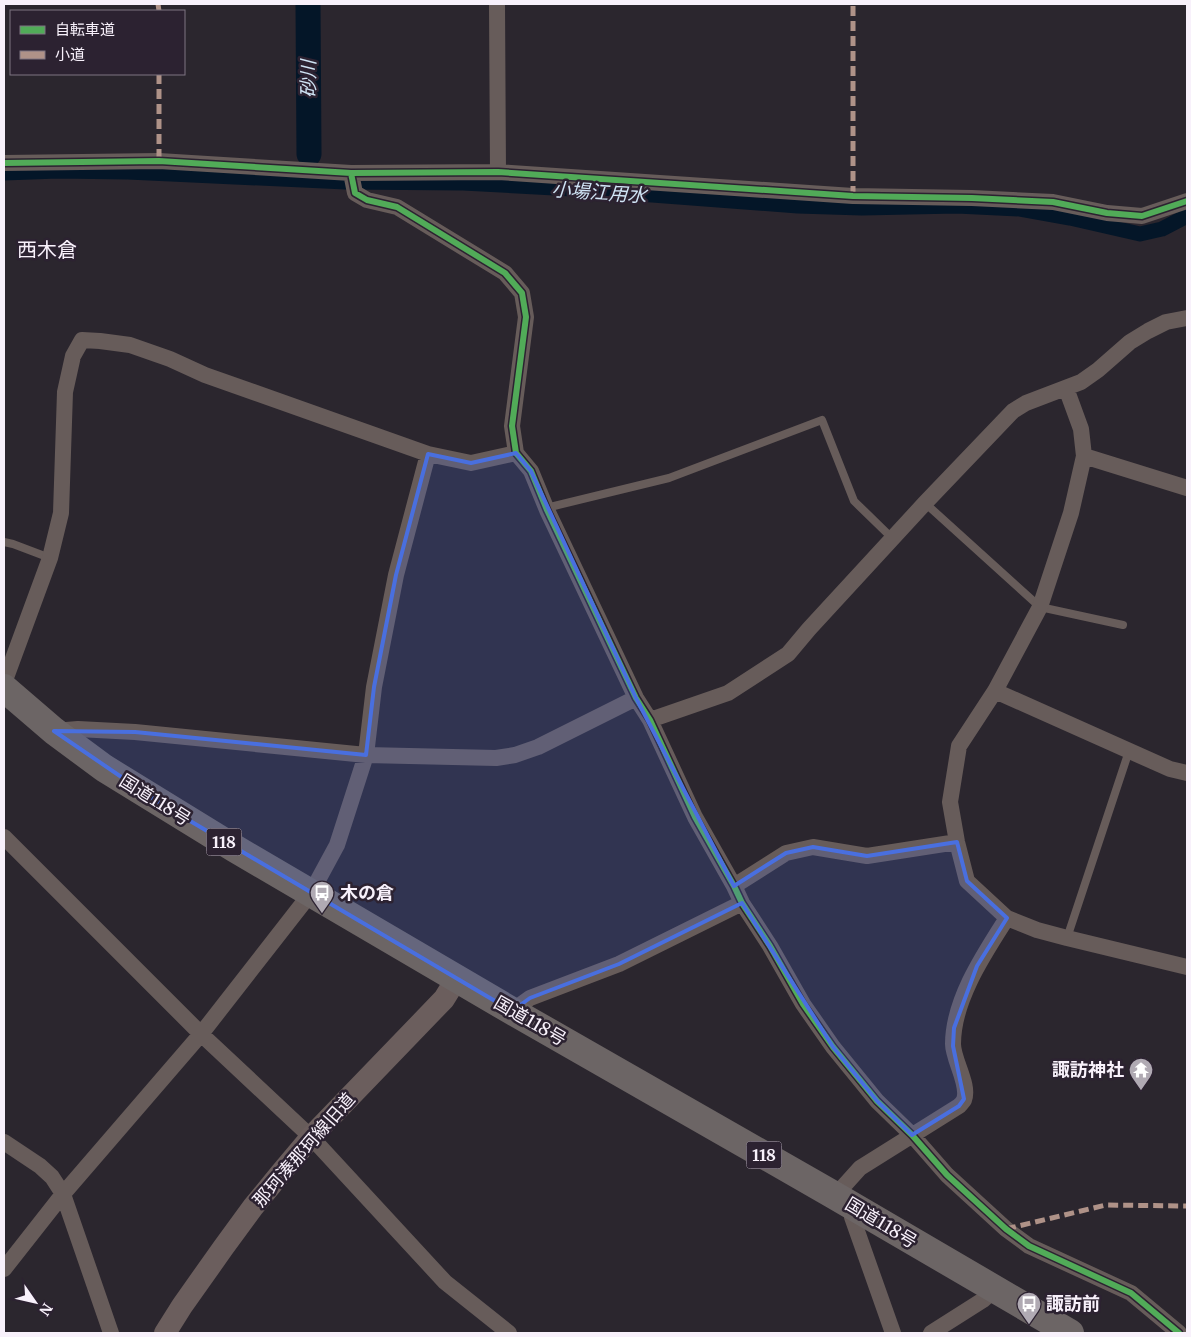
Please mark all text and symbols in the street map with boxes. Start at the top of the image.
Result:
legend [10,10,185,75]
text: 自転車道 [55,20,115,39]
text: 小道 [55,45,85,64]
water label: 砂川 [296,58,320,98]
water label: 小場江用水 [551,177,649,207]
district label: 西木倉 [17,237,77,262]
street label: 国道118号 [115,769,195,831]
road number: 118 [206,829,242,856]
bus stop icon: 木の倉 [309,880,335,914]
place label: 木の倉 [340,881,394,904]
street label: 国道118号 [490,991,571,1051]
temple icon: 諏訪神社 [1128,1057,1154,1091]
place label: 諏訪神社 [1052,1058,1124,1081]
street label: 那珂湊那珂線旧道 [248,1088,360,1212]
road number: 118 [746,1142,782,1168]
street label: 国道118号 [841,1192,921,1253]
north arrow [10,1277,60,1327]
bus stop icon: 諏訪前 [1016,1291,1042,1325]
place label: 諏訪前 [1046,1292,1100,1315]
text: N [35,1300,56,1319]

